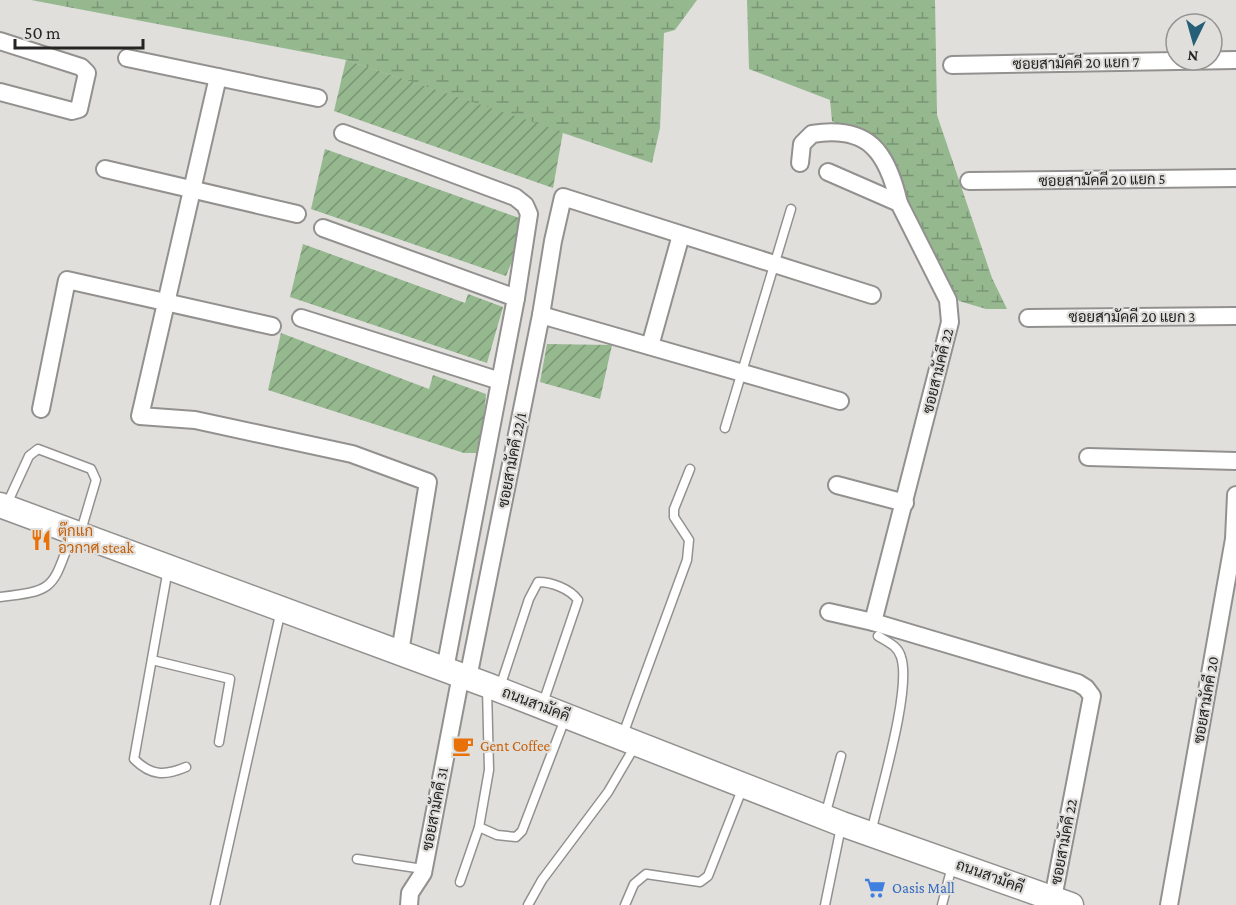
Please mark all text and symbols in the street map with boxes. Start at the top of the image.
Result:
scale bar [15,12,142,50]
north arrow [1164,12,1224,72]
text: 50 m [24,23,61,43]
text: N [1186,47,1199,65]
street label: ซอยสามัคคี 20 แยก 7 [1012,52,1140,72]
street label: ซอยสามัคคี 20 แยก 5 [1038,169,1166,189]
street label: ซอยสามัคคี 20 แยก 3 [1069,307,1196,325]
street label: ซอยสามัคคี 22 [918,326,956,415]
street label: ซอยสามัคคี 22/1 [493,411,529,509]
place label: ตุ๊กแก อวกาศ steak [58,521,135,556]
restaurant icon: ตุ๊กแก อวกาศ steak [29,528,53,552]
street label: ซอยสามัคคี 20 [1188,655,1222,745]
street label: ถนนสามัคคี [500,682,573,724]
cafe icon: Gent Coffee [451,734,475,758]
place label: Gent Coffee [480,738,551,754]
street label: ซอยสามัคคี 31 [417,765,451,852]
street label: ซอยสามัคคี 22 [1046,797,1080,886]
street label: ถนนสามัคคี [954,854,1027,896]
supermarket icon: Oasis Mall [863,876,887,900]
place label: Oasis Mall [892,880,955,896]

